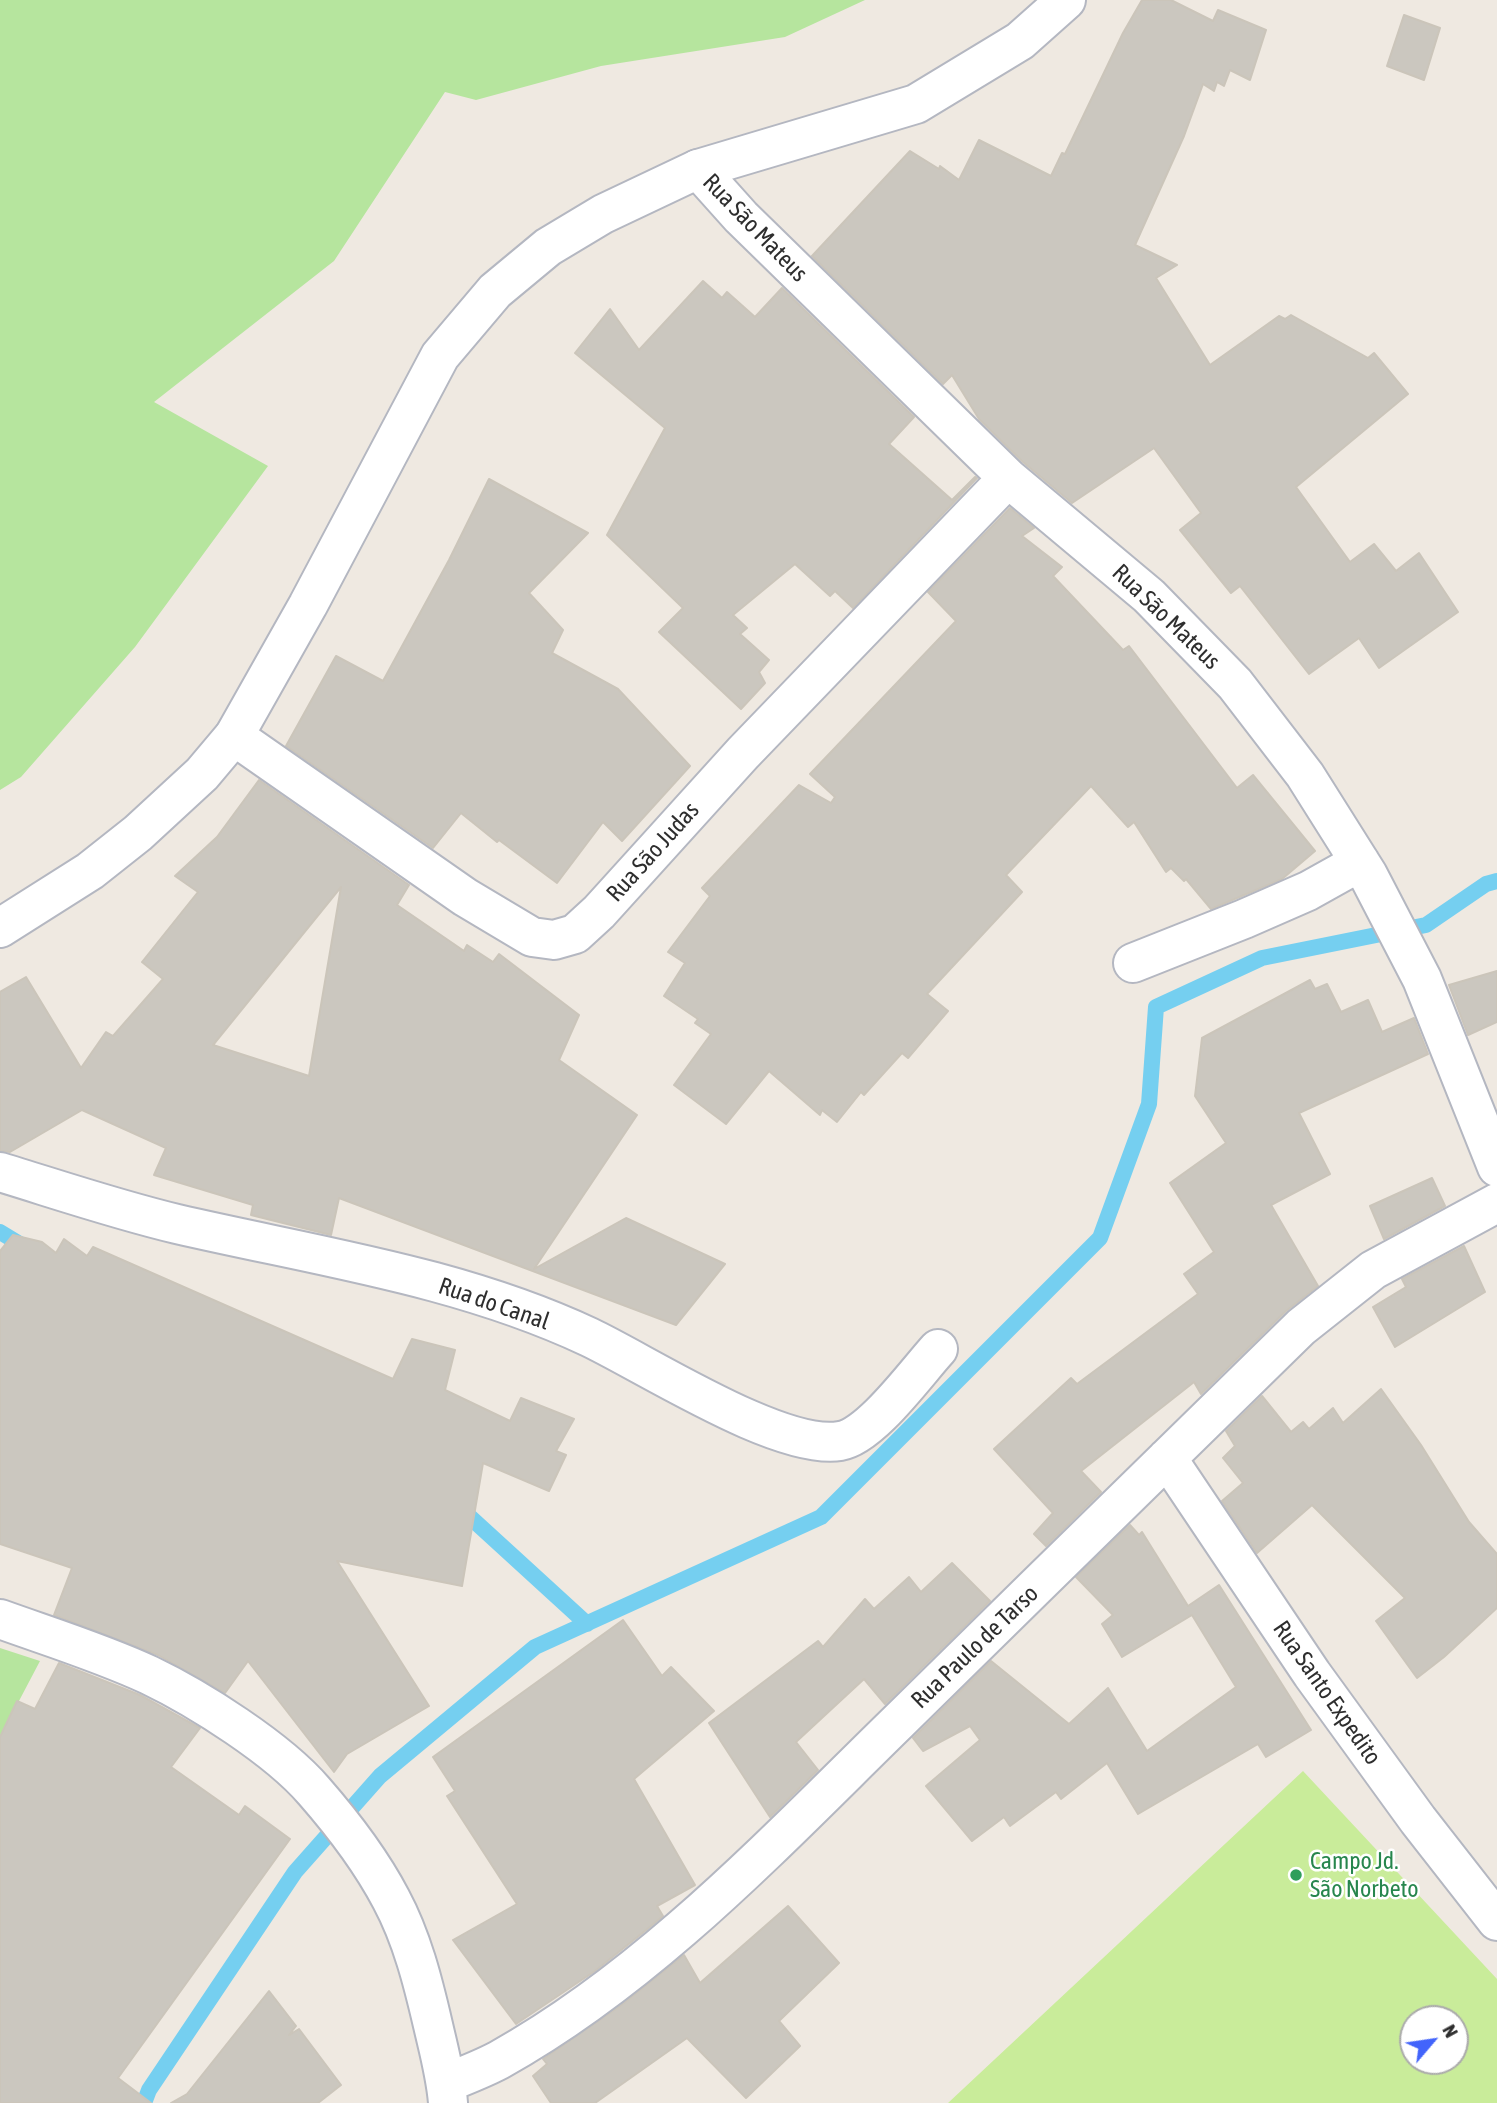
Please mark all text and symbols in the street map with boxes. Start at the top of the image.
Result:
street label: Rua São Mateus [696,168,814,288]
street label: Rua São Mateus [1106,558,1226,676]
street label: Rua São Judas [601,796,705,908]
street label: Rua do Canal [435,1272,553,1336]
street label: Rua Paulo de Tarso [906,1579,1044,1715]
street label: Rua Santo Expedito [1267,1615,1387,1771]
place label: Campo Jd. São Norbeto [1310,1847,1419,1903]
marker: Campo Jd. São Norbeto [1288,1867,1304,1883]
north arrow [1399,2005,1469,2075]
text: N [1438,2021,1463,2041]

